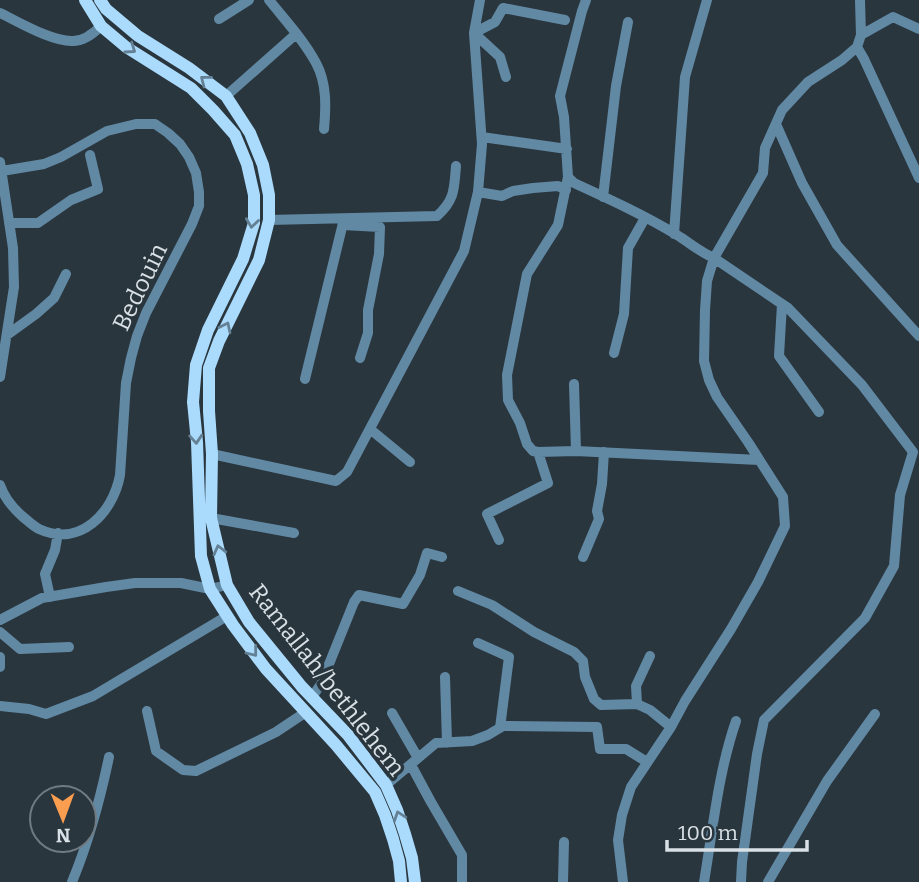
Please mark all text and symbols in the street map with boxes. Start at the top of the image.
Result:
one-way arrow [123,41,136,53]
one-way arrow [200,76,212,89]
one-way arrow [245,217,260,229]
street label: Bedouin [107,239,173,335]
one-way arrow [218,322,232,334]
one-way arrow [188,434,203,445]
one-way arrow [213,544,227,556]
street label: Ramallah/bethlehem [243,578,411,782]
one-way arrow [244,644,257,656]
north arrow [28,784,98,854]
scale bar [667,808,807,852]
one-way arrow [393,810,407,822]
text: 100 m [678,820,738,846]
text: N [55,824,71,847]

